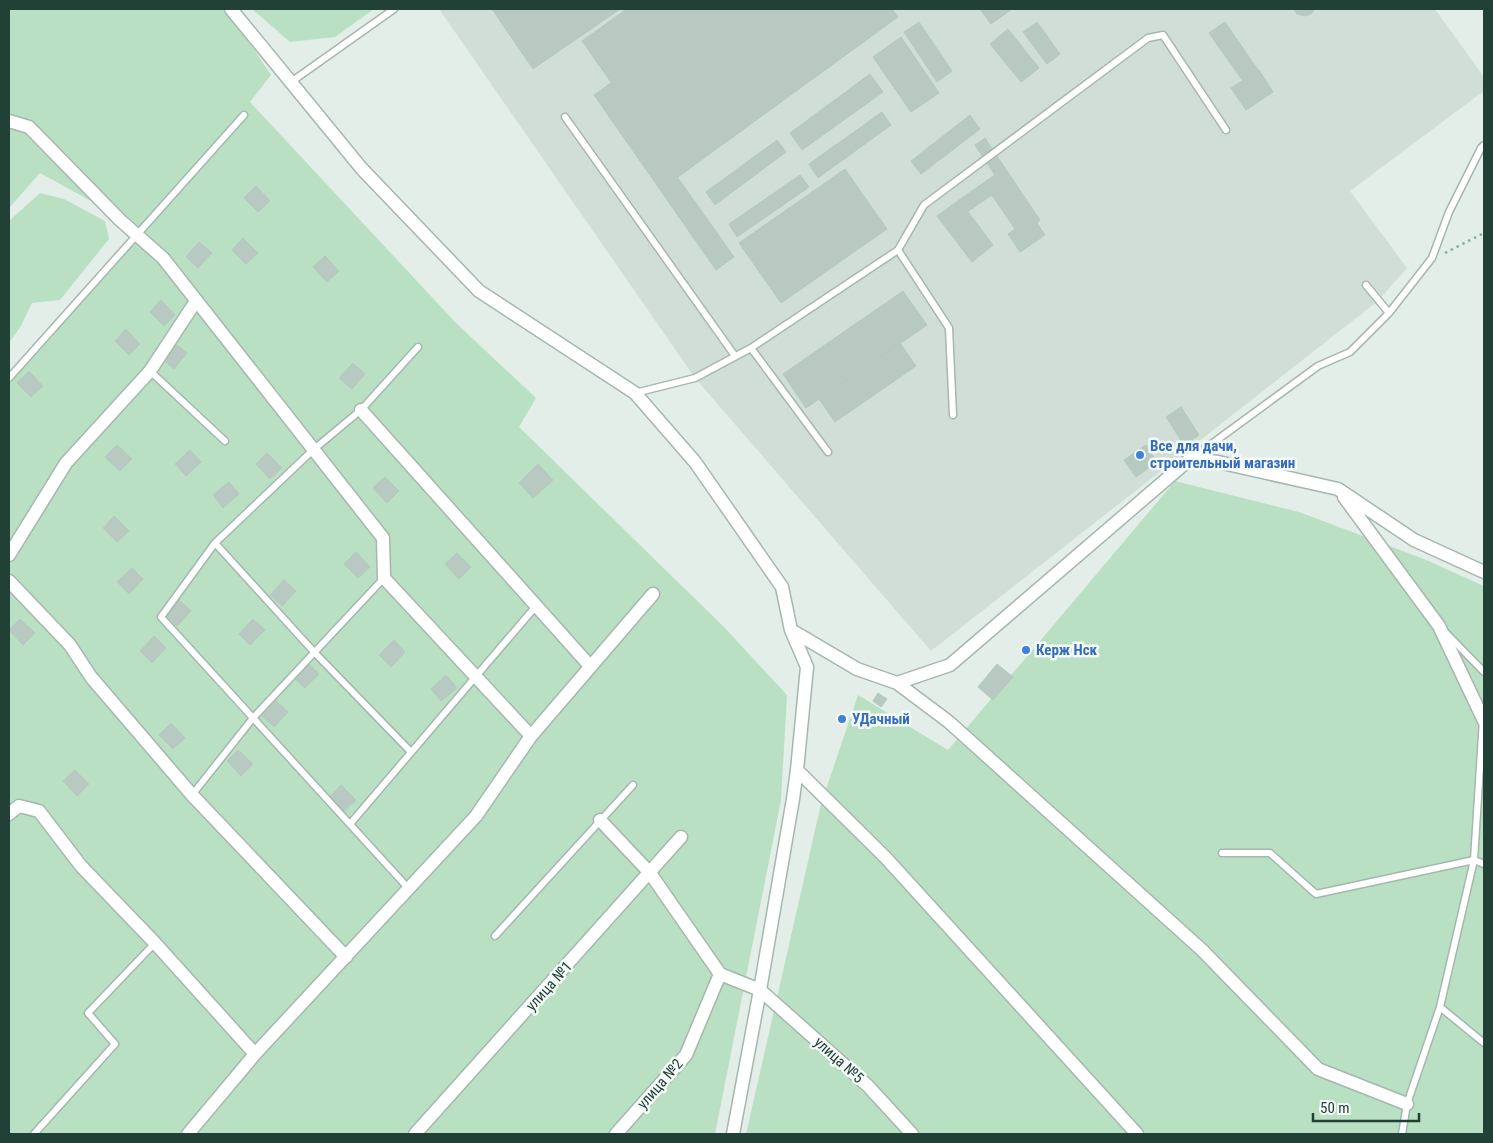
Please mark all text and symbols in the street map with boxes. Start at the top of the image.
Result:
place label: Все для дачи, строительный магазин [1150,437,1295,472]
marker: Все для дачи, строительный магазин [1134,449,1146,461]
place label: Керж Нск [1036,641,1098,659]
marker: Керж Нск [1020,644,1032,656]
place label: УДачный [852,710,910,728]
marker: УДачный [836,713,848,725]
street label: улица №1 [522,958,576,1014]
street label: улица №5 [811,1033,867,1087]
street label: улица №2 [633,1055,687,1113]
scale bar [1313,1090,1419,1122]
text: 50 m [1320,1099,1350,1117]

